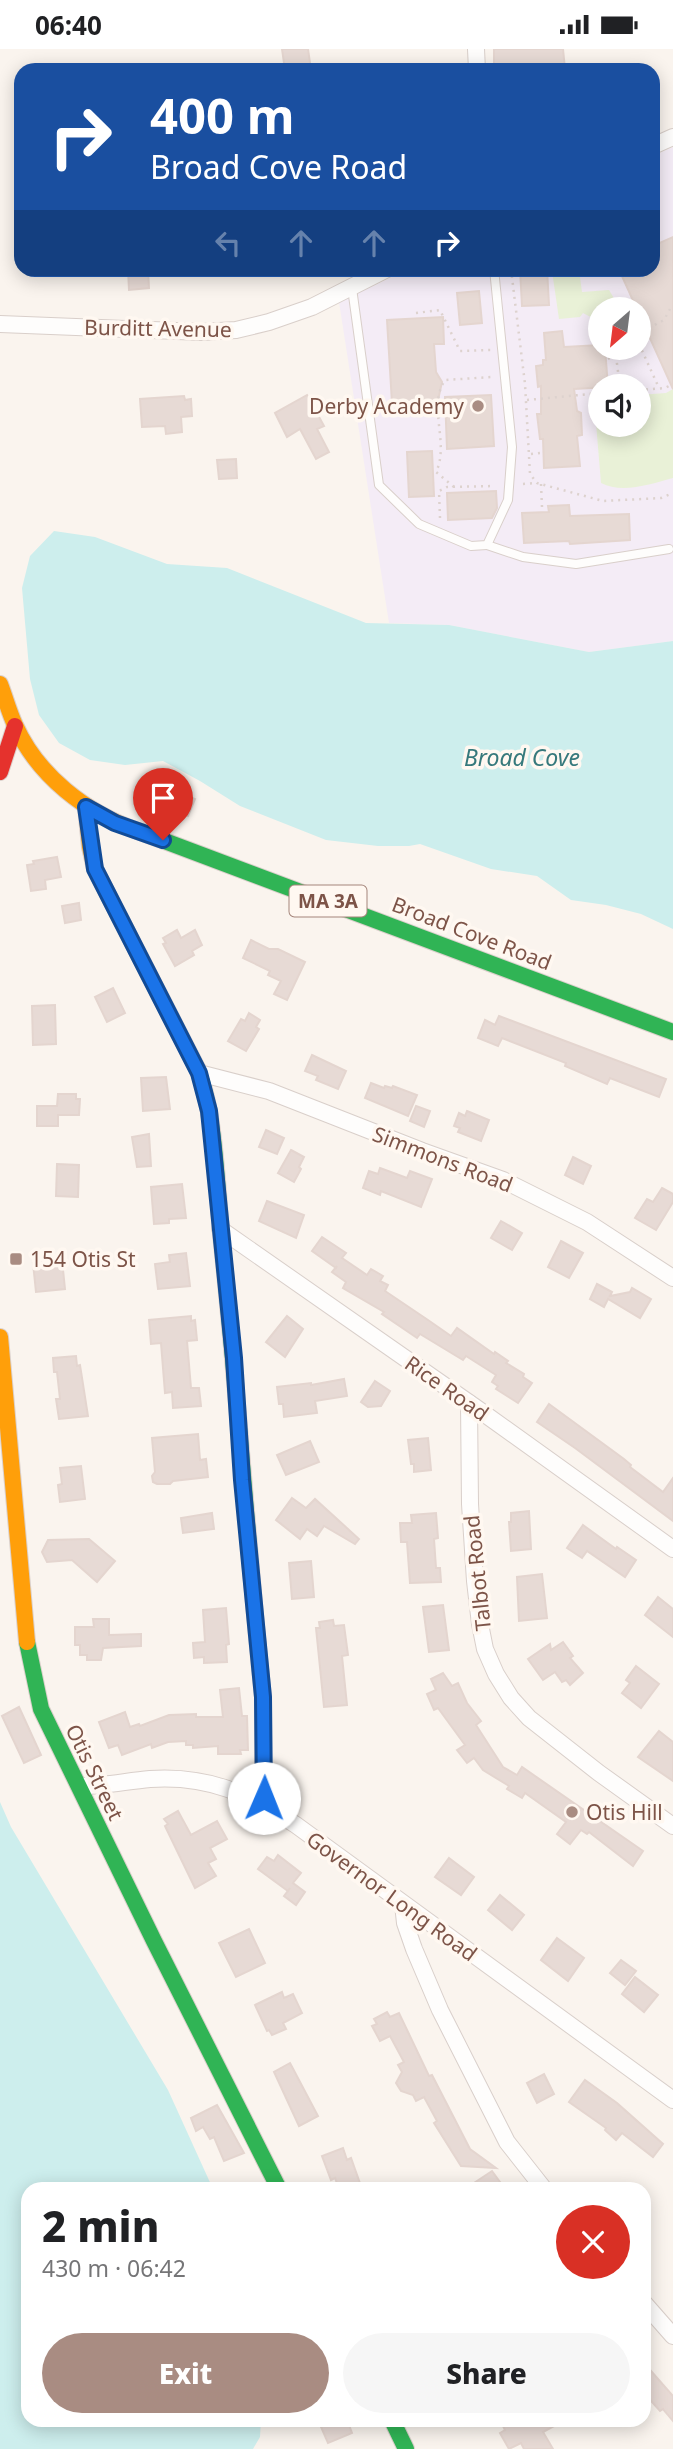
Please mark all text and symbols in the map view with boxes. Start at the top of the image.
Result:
text: 06:40 [35,7,102,43]
text: 400 m [150,82,295,148]
icon: right [35,91,126,182]
text: Broad Cove Road [150,145,407,188]
icon: left [209,224,247,262]
icon: ahead [282,224,320,262]
icon: ahead [355,224,393,262]
icon: right [428,224,466,262]
north arrow [588,297,651,361]
map controls [588,297,651,437]
street label: Burditt Avenue [84,313,232,343]
button: sound [588,374,651,437]
place label: Derby Academy [309,392,464,420]
marker: Derby Academy [470,398,486,414]
water label: Broad Cove [464,741,580,773]
pin [133,768,193,840]
icon: arrive [144,779,182,817]
road number: MA 3A [290,885,366,916]
street label: Broad Cove Road [388,890,556,976]
street label: Simmons Road [369,1119,517,1199]
place label: 154 Otis St [30,1245,136,1273]
marker: 154 Otis St [8,1251,24,1267]
street label: Rice Road [400,1349,494,1427]
street label: Talbot Road [457,1514,497,1632]
street label: Otis Street [60,1719,130,1825]
position arrow [227,1761,301,1835]
place label: Otis Hill [586,1798,663,1826]
marker: Otis Hill [564,1804,580,1820]
street label: Governor Long Road [301,1825,483,1967]
text: 2 min [42,2197,159,2254]
button: close [556,2205,630,2279]
text: 430 m · 06:42 [42,2252,186,2284]
button: Exit [42,2333,329,2413]
button: Share [343,2333,630,2413]

